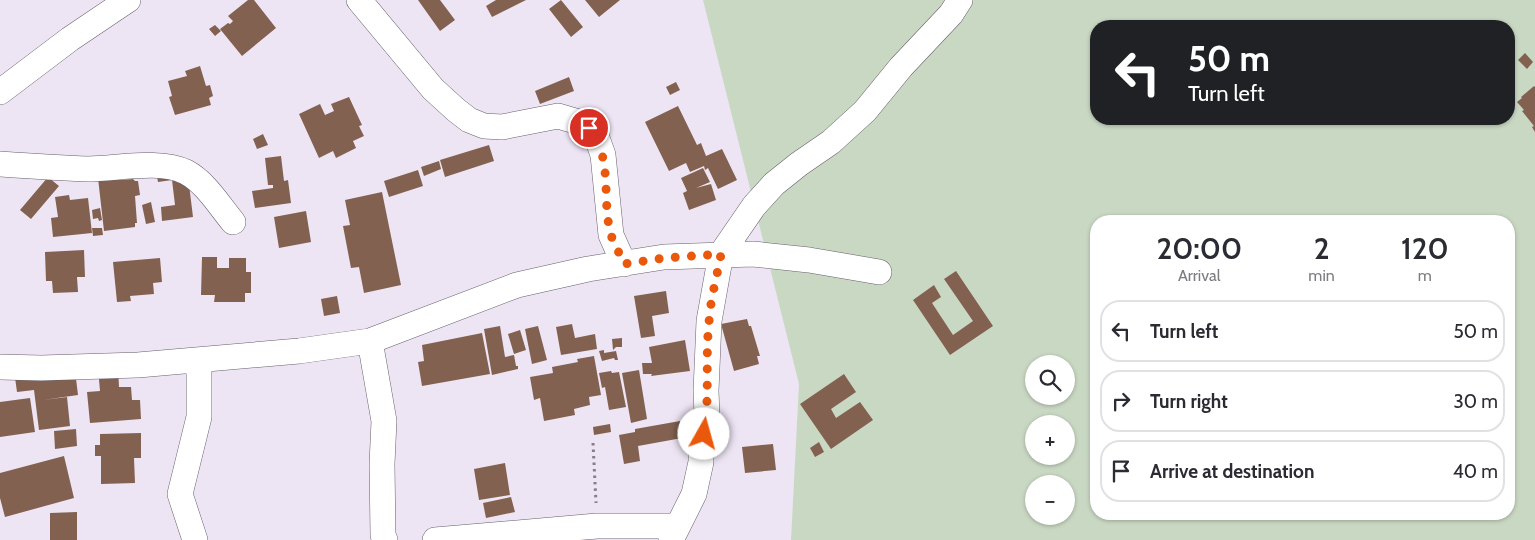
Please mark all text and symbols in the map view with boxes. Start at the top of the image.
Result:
text: 50 m [1188,37,1270,80]
icon: left [1105,40,1170,105]
text: Turn left [1188,80,1265,107]
pin [568,107,610,149]
icon: arrive [575,114,603,142]
text: 20:00 [1156,230,1242,267]
text: 2 [1314,230,1329,267]
text: 120 [1401,230,1449,267]
text: Arrival [1178,266,1220,285]
text: min [1308,266,1335,285]
text: m [1418,266,1432,285]
icon: left [1107,317,1135,345]
text: Turn left [1150,320,1218,343]
text: 50 m [1454,320,1498,343]
map controls [1025,355,1075,525]
button: search [1025,355,1075,405]
icon: right [1107,387,1135,415]
text: Turn right [1150,390,1228,413]
text: 30 m [1454,390,1498,413]
position arrow [677,407,729,459]
button: + [1025,415,1075,465]
icon: arrive [1107,457,1135,485]
text: Arrive at destination [1150,460,1314,483]
text: 40 m [1453,460,1498,483]
button: − [1025,475,1075,525]

